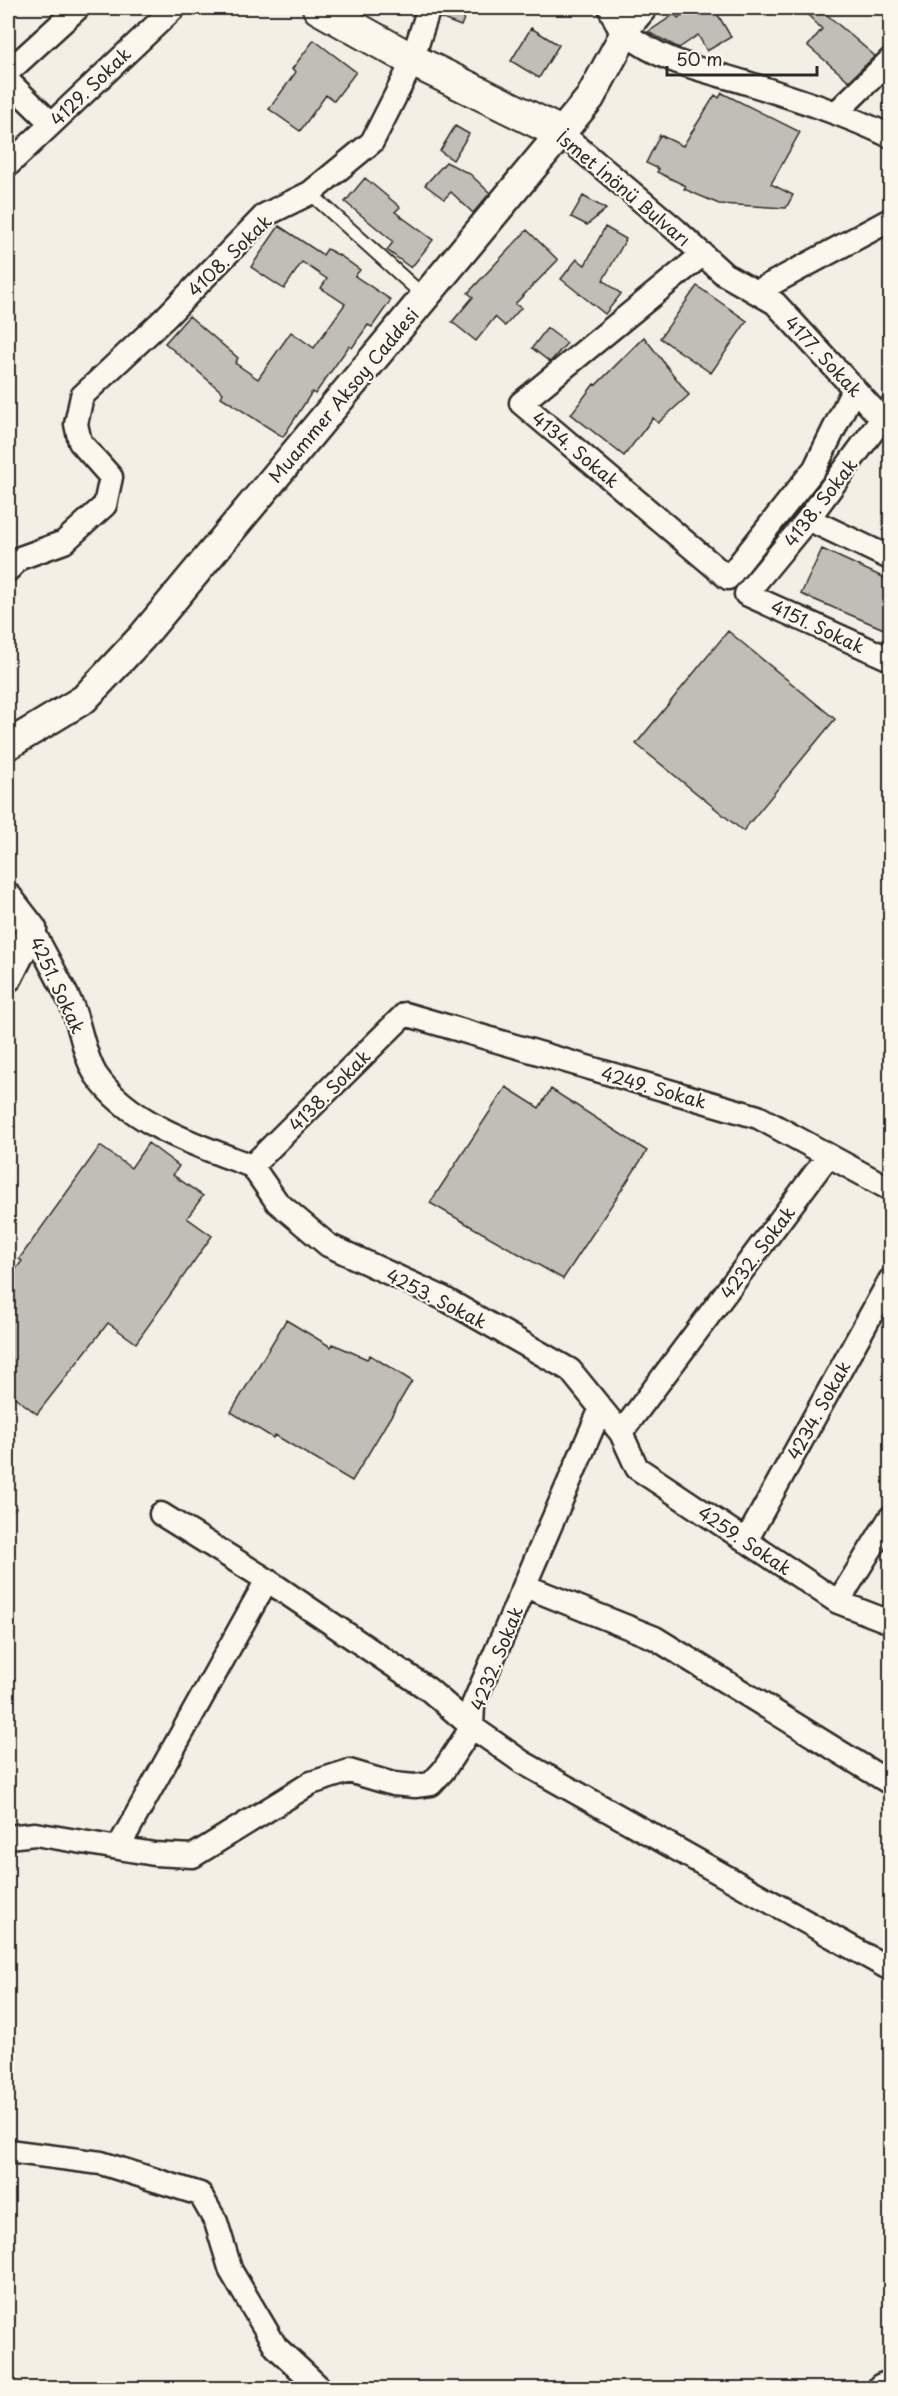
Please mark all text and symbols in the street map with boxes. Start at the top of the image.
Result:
scale bar [667,39,817,77]
street label: 4129. Sokak [43,40,137,132]
text: 50 m [676,45,723,72]
street label: İsmet İnönü Bulvarı [551,124,697,252]
street label: 4108. Sokak [181,208,277,302]
street label: Muammer Aksoy Caddesi [262,302,424,488]
street label: 4177. Sokak [779,309,869,403]
street label: 4134. Sokak [526,404,626,494]
street label: 4138. Sokak [777,452,863,552]
street label: 4151. Sokak [767,592,869,660]
street label: 4251. Sokak [24,932,92,1038]
street label: 4138. Sokak [282,1043,376,1137]
street label: 4249. Sokak [598,1059,710,1115]
street label: 4232. Sokak [713,1200,801,1304]
street label: 4253. Sokak [382,1261,492,1335]
street label: 4234. Sokak [780,1356,856,1464]
street label: 4259. Sokak [693,1499,797,1581]
street label: 4232. Sokak [463,1602,529,1714]

